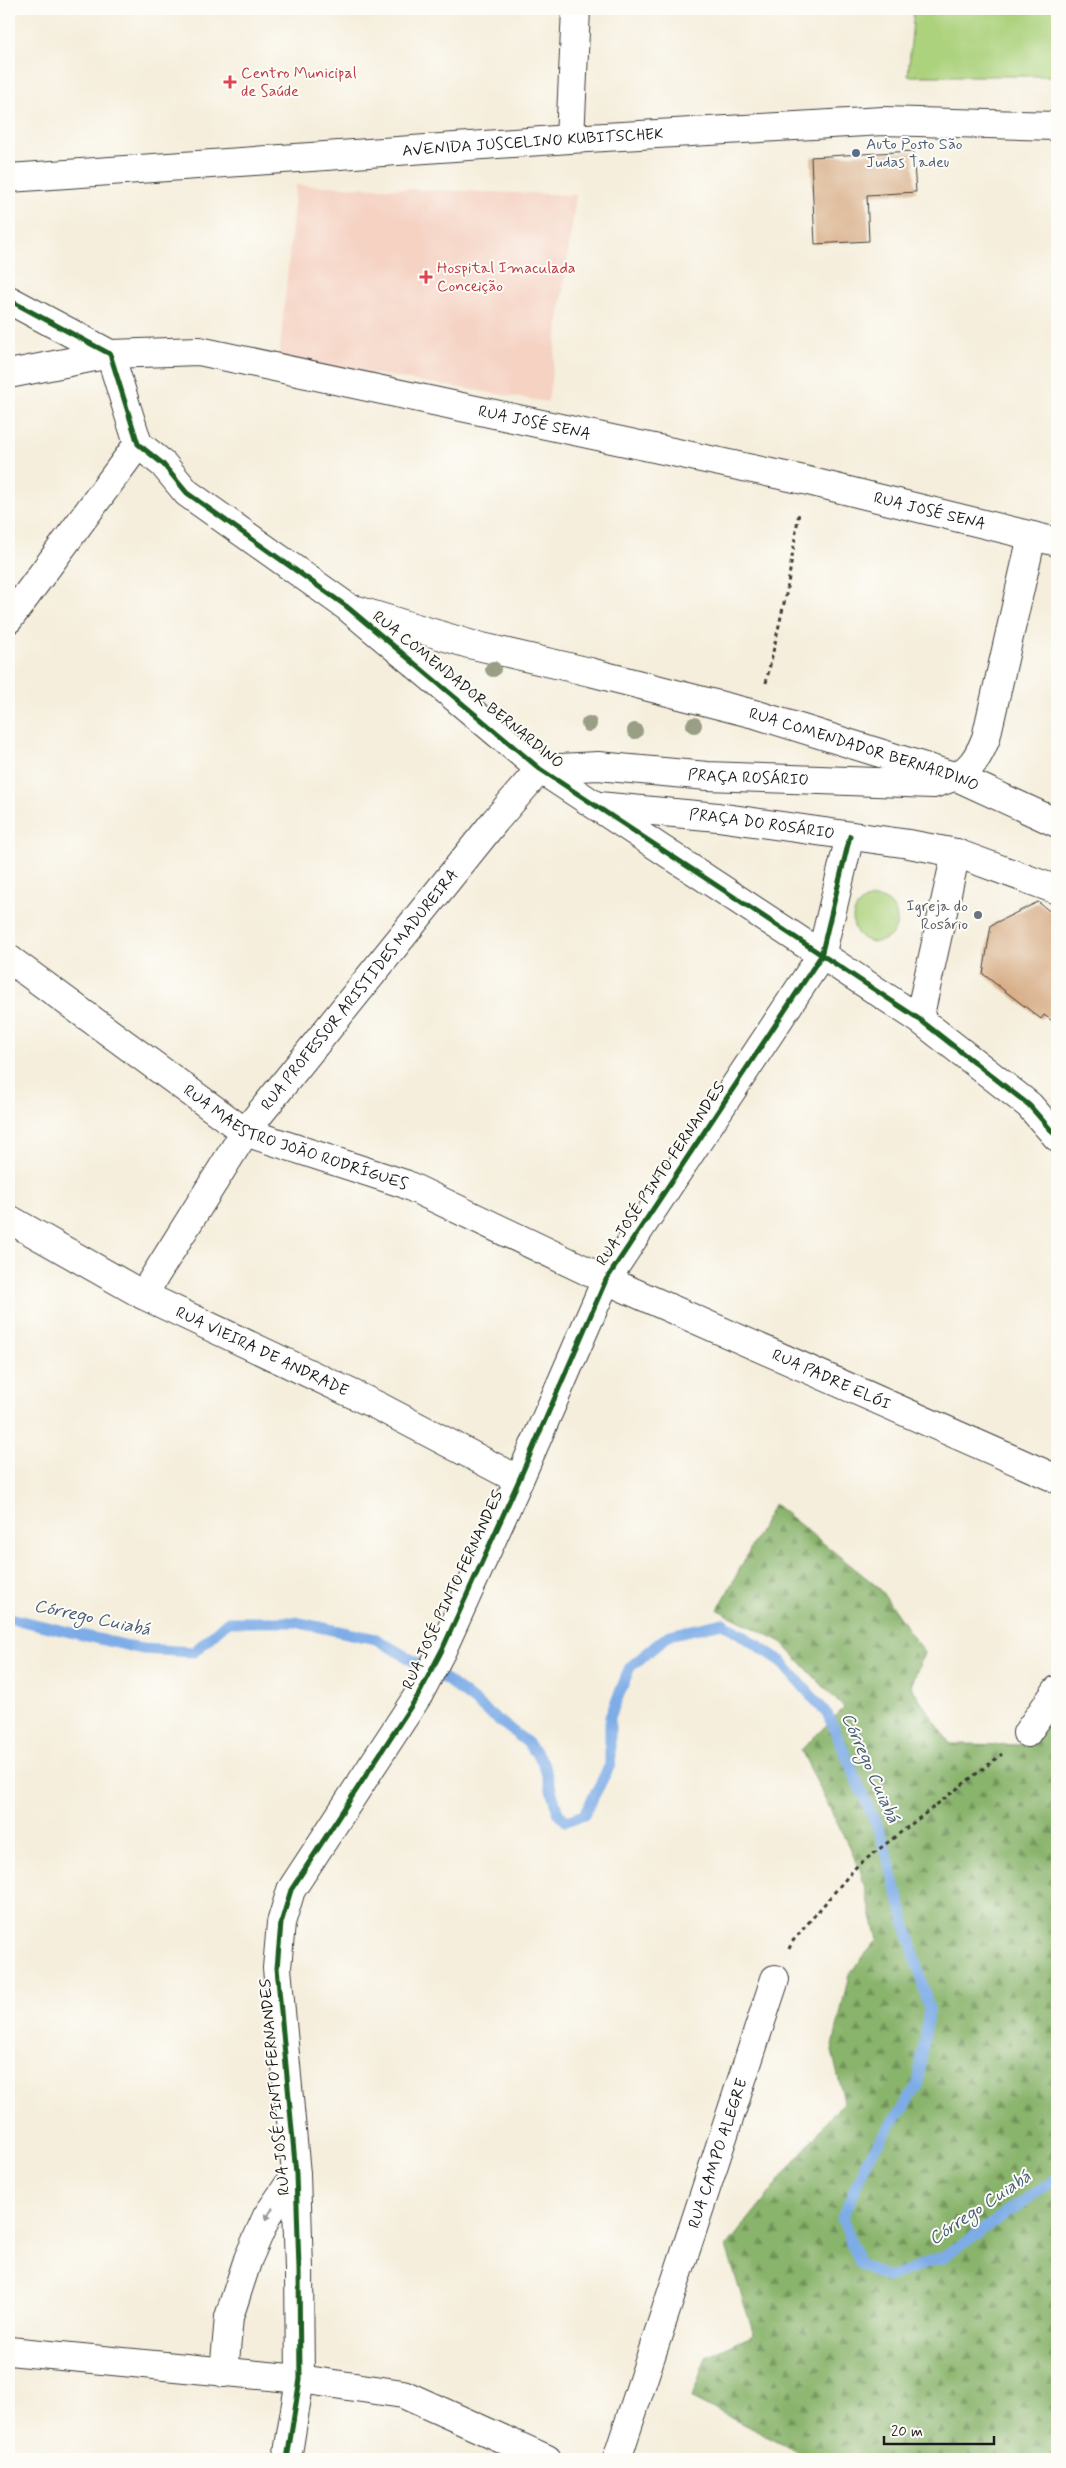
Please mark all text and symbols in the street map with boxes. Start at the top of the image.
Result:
place label: Centro Municipal de Saúde [241,63,357,102]
marker: Centro Municipal de Saúde [223,75,237,89]
street label: AVENIDA JUSCELINO KUBITSCHEK [401,123,664,161]
place label: Auto Posto São Judas Tadeu [866,134,963,173]
marker: Auto Posto São Judas Tadeu [850,147,862,159]
place label: Hospital Imaculada Conceição [437,258,576,297]
marker: Hospital Imaculada Conceição [419,270,433,284]
street label: RUA JOSÉ SENA [476,400,593,445]
street label: RUA JOSÉ SENA [872,487,988,535]
street label: RUA COMENDADOR BERNARDINO [368,606,568,774]
street label: RUA COMENDADOR BERNARDINO [747,703,982,796]
street label: PRAÇA ROSÁRIO [687,764,809,790]
street label: PRAÇA DO ROSÁRIO [688,804,836,844]
street label: RUA PROFESSOR ARISTIDES MADUREIRA [256,865,463,1115]
place label: Igreja do Rosário [906,896,968,935]
marker: Igreja do Rosário [972,909,984,921]
street label: RUA JOSÉ PINTO FERNANDES [591,1078,731,1270]
street label: RUA MAESTRO JOÃO RODRÍGUES [179,1080,410,1195]
street label: RUA VIEIRA DE ANDRADE [172,1302,352,1401]
street label: RUA PADRE ELÓI [769,1344,894,1415]
street label: RUA JOSÉ PINTO FERNANDES [398,1487,508,1693]
water label: Córrego Cuiabá [31,1594,153,1644]
water label: Córrego Cuiabá [833,1709,905,1828]
street label: RUA JOSÉ PINTO FERNANDES [255,1978,295,2196]
street label: RUA CAMPO ALEGRE [683,2075,752,2231]
water label: Córrego Cuiabá [924,2165,1037,2253]
one-way arrow [264,2207,273,2220]
scale bar [884,2413,994,2445]
text: 20 m [891,2422,923,2442]

